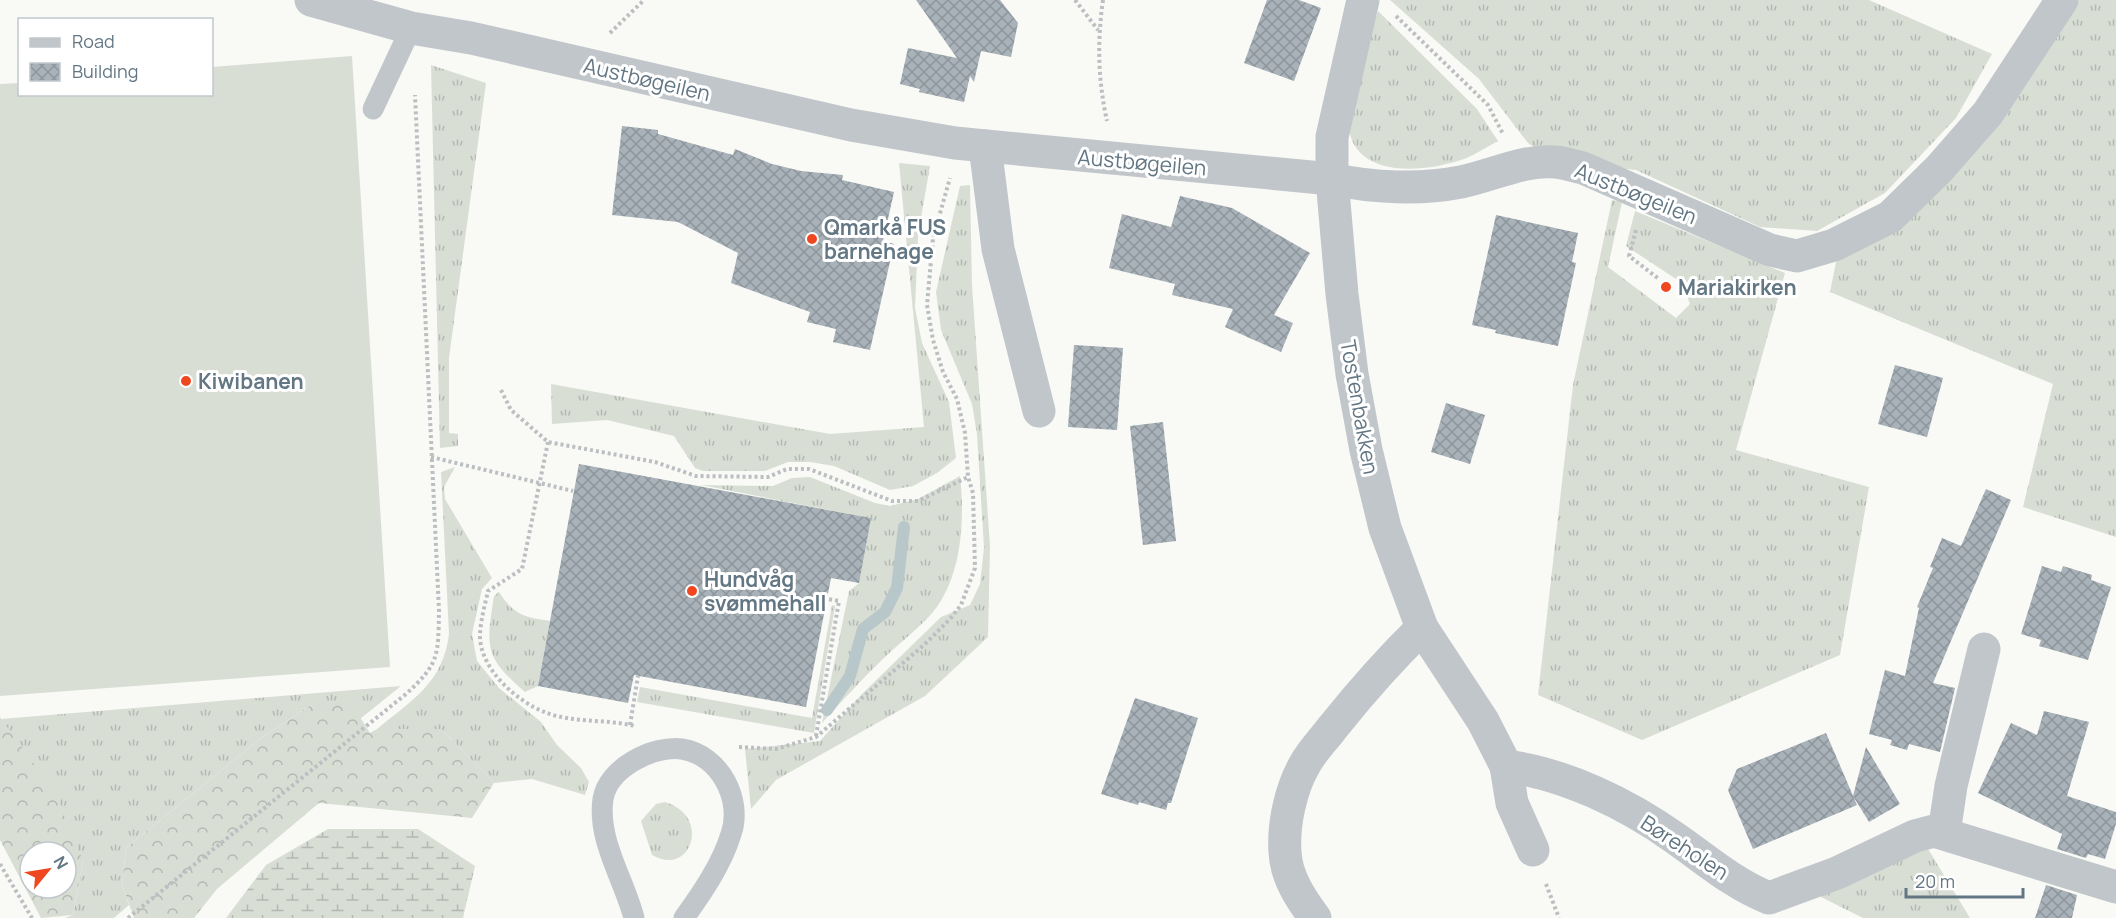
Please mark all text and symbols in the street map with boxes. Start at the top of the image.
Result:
legend [18,18,213,96]
text: Road [72,29,115,53]
street label: Austbøgeilen [581,51,713,107]
text: Building [72,59,138,83]
street label: Austbøgeilen [1077,142,1207,182]
street label: Austbøgeilen [1571,156,1701,230]
place label: Qmarkå FUS barnehage [824,213,946,265]
marker: Qmarkå FUS barnehage [805,232,819,246]
place label: Mariakirken [1678,273,1797,301]
marker: Mariakirken [1659,280,1673,294]
street label: Tostenbakken [1334,338,1386,476]
place label: Kiwibanen [198,367,304,395]
marker: Kiwibanen [179,374,193,388]
place label: Hundvåg svømmehall [704,565,826,617]
marker: Hundvåg svømmehall [685,584,699,598]
street label: Børeholen [1636,808,1734,886]
north arrow [18,840,78,900]
text: N [49,852,73,873]
scale bar [1906,861,2023,899]
text: 20 m [1915,869,1955,893]

